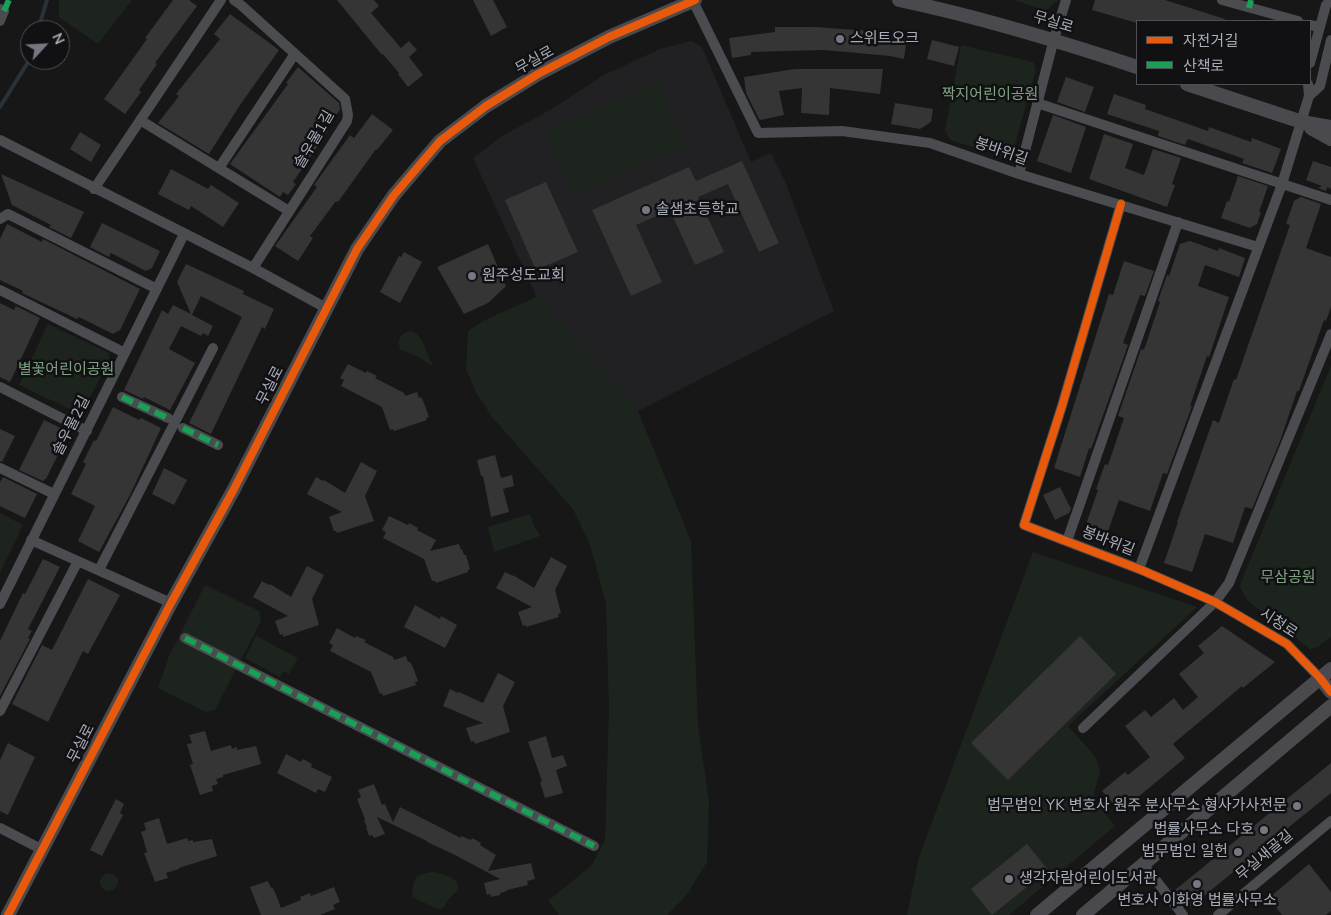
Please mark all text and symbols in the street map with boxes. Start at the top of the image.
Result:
street label: 무실로 [1031,8,1075,38]
north arrow [20,20,70,70]
legend [1136,20,1311,85]
text: N [47,30,69,48]
place label: 스위트오크 [850,30,919,48]
text: 자전거길 [1183,31,1238,51]
marker: 스위트오크 [834,33,846,45]
street label: 무실로 [513,43,557,79]
text: 산책로 [1183,56,1224,76]
park label: 짝지어린이공원 [942,86,1038,104]
street label: 솔우물1길 [291,108,339,172]
street label: 봉바위길 [972,135,1030,169]
place label: 솔샘초등학교 [656,201,739,219]
marker: 솔샘초등학교 [640,204,652,216]
place label: 원주성도교회 [482,267,565,285]
marker: 원주성도교회 [466,270,478,282]
park label: 별꽃어린이공원 [18,361,114,379]
street label: 무실로 [254,363,288,409]
street label: 솔우물2길 [49,393,95,459]
street label: 봉바위길 [1079,524,1137,560]
park label: 무삼공원 [1260,569,1316,587]
street label: 시청로 [1256,605,1300,643]
street label: 무실로 [65,721,99,767]
place label: 법무법인 YK 변호사 원주 분사무소 형사가사전문 [987,797,1287,815]
marker: 법무법인 YK 변호사 원주 분사무소 형사가사전문 [1291,800,1303,812]
place label: 법률사무소 다호 [1154,821,1254,839]
marker: 법률사무소 다호 [1258,824,1270,836]
street label: 무실새골길 [1233,827,1297,885]
place label: 법무법인 일헌 [1141,843,1228,861]
marker: 법무법인 일헌 [1232,846,1244,858]
place label: 생각자람어린이도서관 [1019,870,1157,888]
marker: 생각자람어린이도서관 [1003,873,1015,885]
marker: 변호사 이화영 법률사무소 [1191,878,1203,890]
place label: 변호사 이화영 법률사무소 [1117,892,1277,910]

